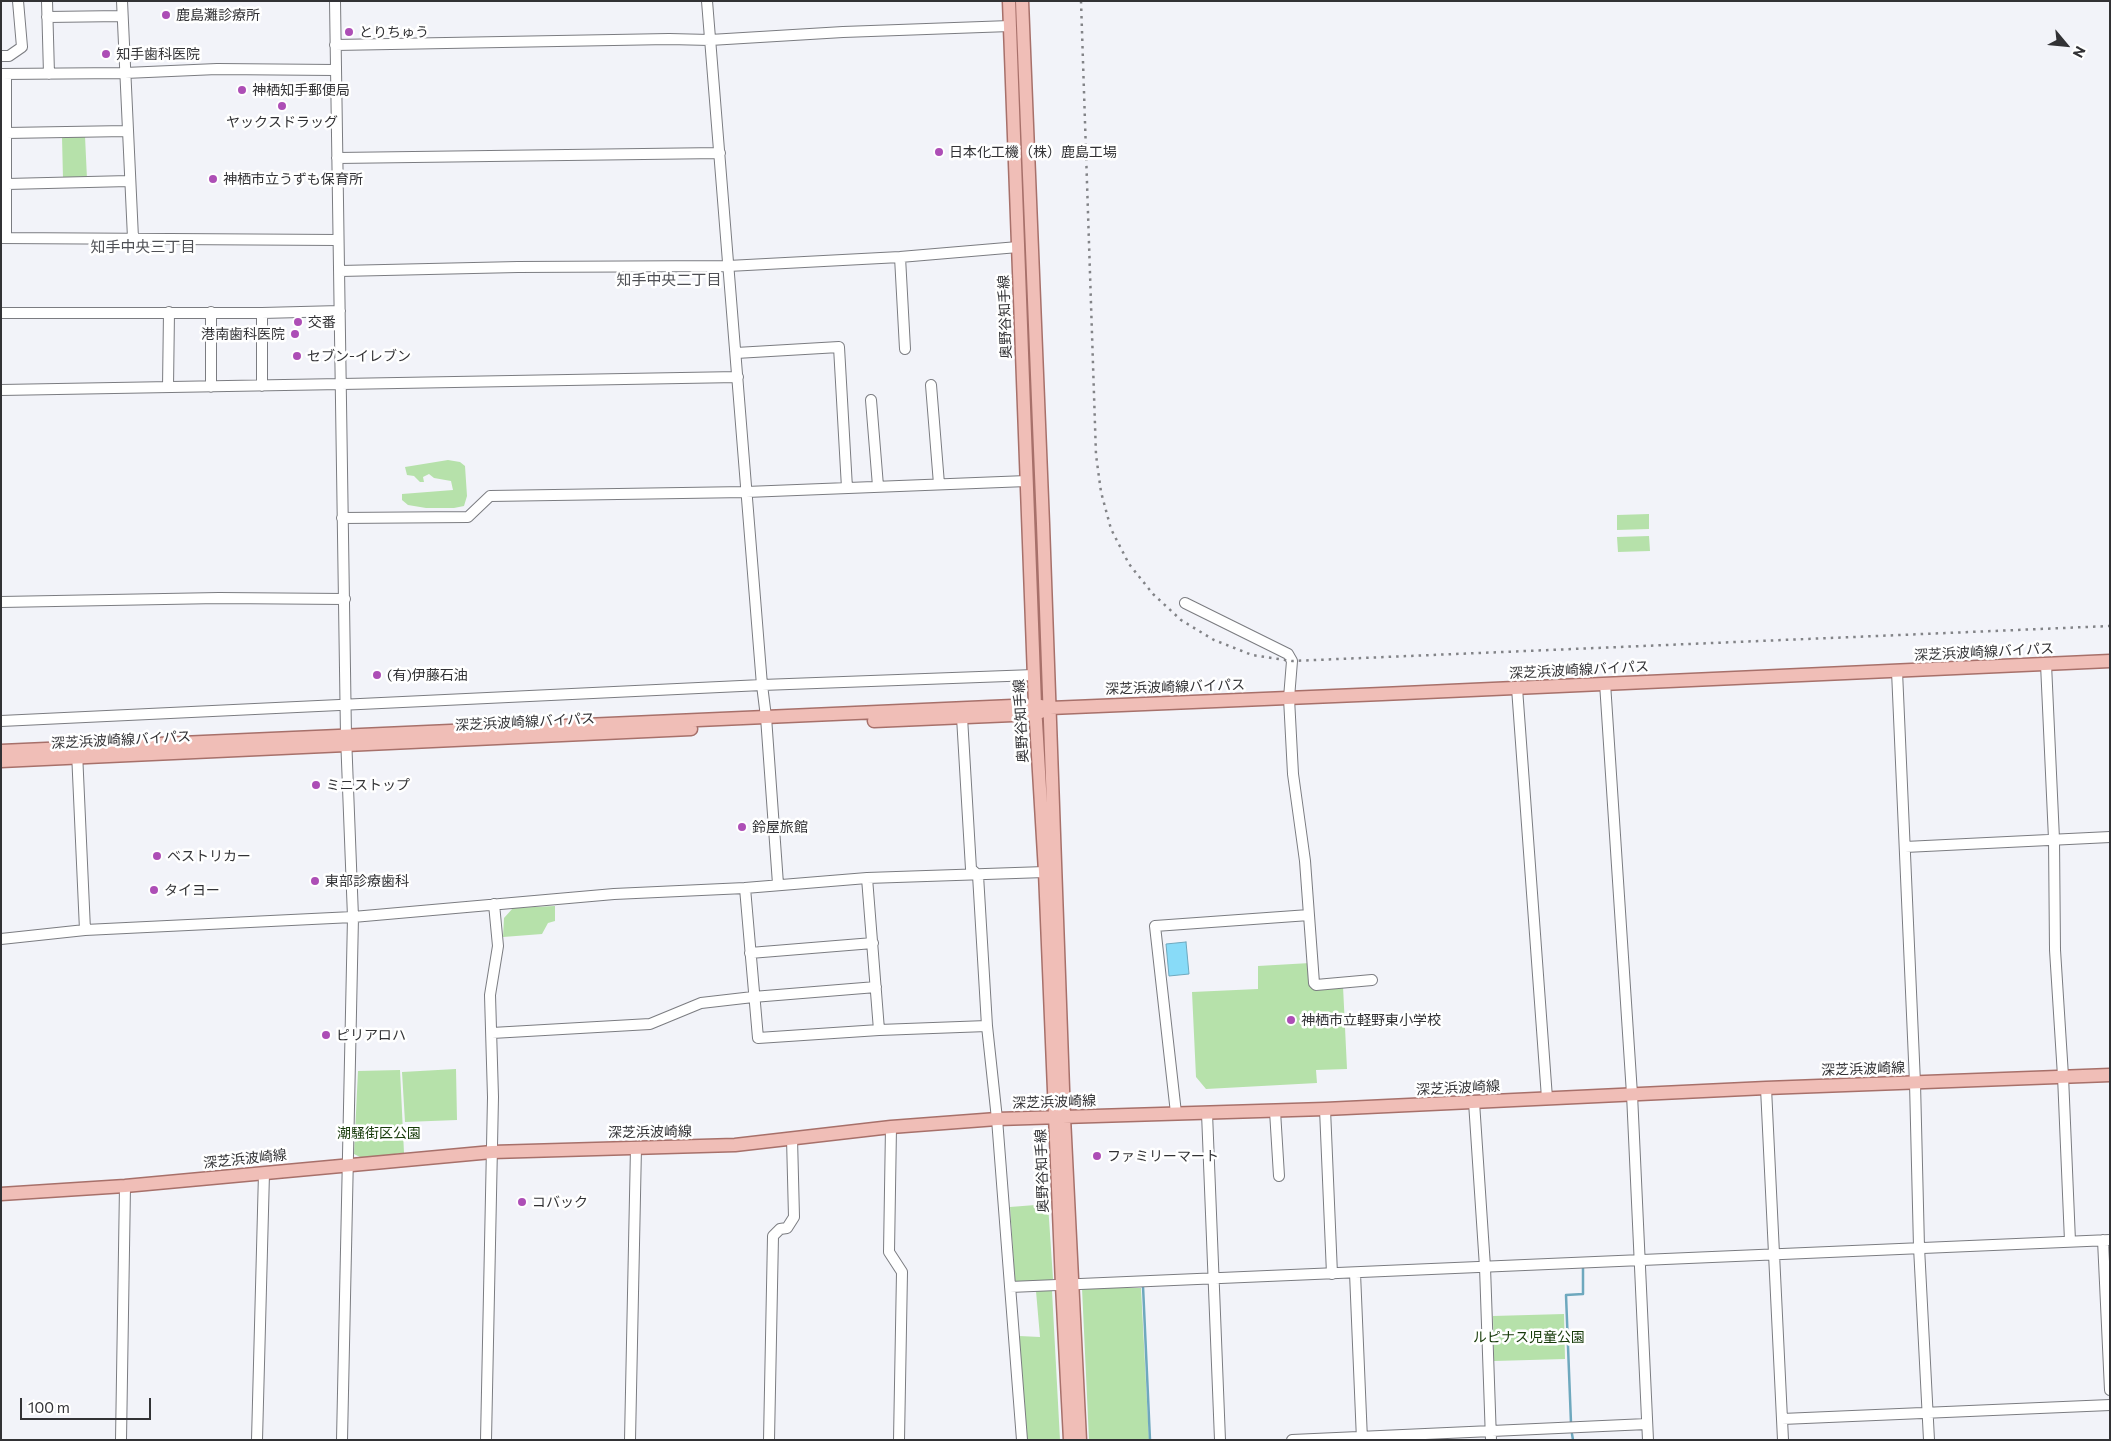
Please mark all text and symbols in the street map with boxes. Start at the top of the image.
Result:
place label: 鹿島灘診療所 [176,7,260,23]
marker: 鹿島灘診療所 [160,9,172,21]
north arrow [2041,20,2091,70]
place label: とりちゅう [359,24,429,40]
marker: とりちゅう [343,26,355,38]
text: N [2070,44,2090,61]
place label: 知手歯科医院 [116,46,200,62]
marker: 知手歯科医院 [100,48,112,60]
place label: 神栖知手郵便局 [252,82,350,98]
marker: 神栖知手郵便局 [236,84,248,96]
marker: ヤックスドラッグ [276,100,288,112]
place label: ヤックスドラッグ [226,114,338,130]
place label: 日本化工機（株）鹿島工場 [949,144,1117,160]
marker: 日本化工機（株）鹿島工場 [933,146,945,158]
place label: 神栖市立うずも保育所 [223,171,363,187]
marker: 神栖市立うずも保育所 [207,173,219,185]
district label: 知手中央三丁目 [91,238,195,256]
district label: 知手中央二丁目 [617,271,721,289]
street label: 奥野谷知手線 [995,275,1015,359]
place label: 交番 [308,314,336,330]
marker: 交番 [292,316,304,328]
place label: 港南歯科医院 [201,326,285,342]
marker: 港南歯科医院 [289,328,301,340]
place label: セブン-イレブン [307,348,411,364]
marker: セブン-イレブン [291,350,303,362]
street label: 深芝浜波崎線バイパス [1914,640,2054,664]
street label: 深芝浜波崎線バイパス [1509,658,1649,682]
place label: (有)伊藤石油 [387,667,468,683]
marker: (有)伊藤石油 [371,669,383,681]
street label: 深芝浜波崎線バイパス [1105,676,1245,698]
street label: 奥野谷知手線 [1010,679,1032,763]
street label: 深芝浜波崎線バイパス [455,710,595,734]
street label: 深芝浜波崎線バイパス [51,728,191,752]
place label: ミニストップ [326,777,410,793]
marker: ミニストップ [310,779,322,791]
place label: 鈴屋旅館 [752,819,808,835]
marker: 鈴屋旅館 [736,821,748,833]
place label: ベストリカー [167,848,251,864]
marker: ベストリカー [151,850,163,862]
place label: 東部診療歯科 [325,873,409,889]
marker: 東部診療歯科 [309,875,321,887]
place label: タイヨー [164,882,220,898]
marker: タイヨー [148,884,160,896]
place label: 神栖市立軽野東小学校 [1301,1012,1441,1028]
marker: 神栖市立軽野東小学校 [1285,1014,1297,1026]
place label: ピリアロハ [336,1027,406,1043]
marker: ピリアロハ [320,1029,332,1041]
street label: 深芝浜波崎線 [1821,1059,1905,1079]
street label: 深芝浜波崎線 [1416,1077,1500,1099]
street label: 深芝浜波崎線 [1012,1092,1096,1112]
street label: 深芝浜波崎線 [608,1123,692,1141]
park label: 潮騒街区公園 [337,1125,421,1141]
street label: 奥野谷知手線 [1032,1129,1052,1213]
street label: 深芝浜波崎線 [202,1146,288,1172]
place label: ファミリーマート [1107,1148,1219,1164]
marker: ファミリーマート [1091,1150,1103,1162]
place label: コバック [532,1194,588,1210]
marker: コバック [516,1196,528,1208]
park label: ルピナス児童公園 [1473,1329,1585,1345]
scale bar [22,1388,154,1420]
text: 100 m [28,1398,70,1416]

